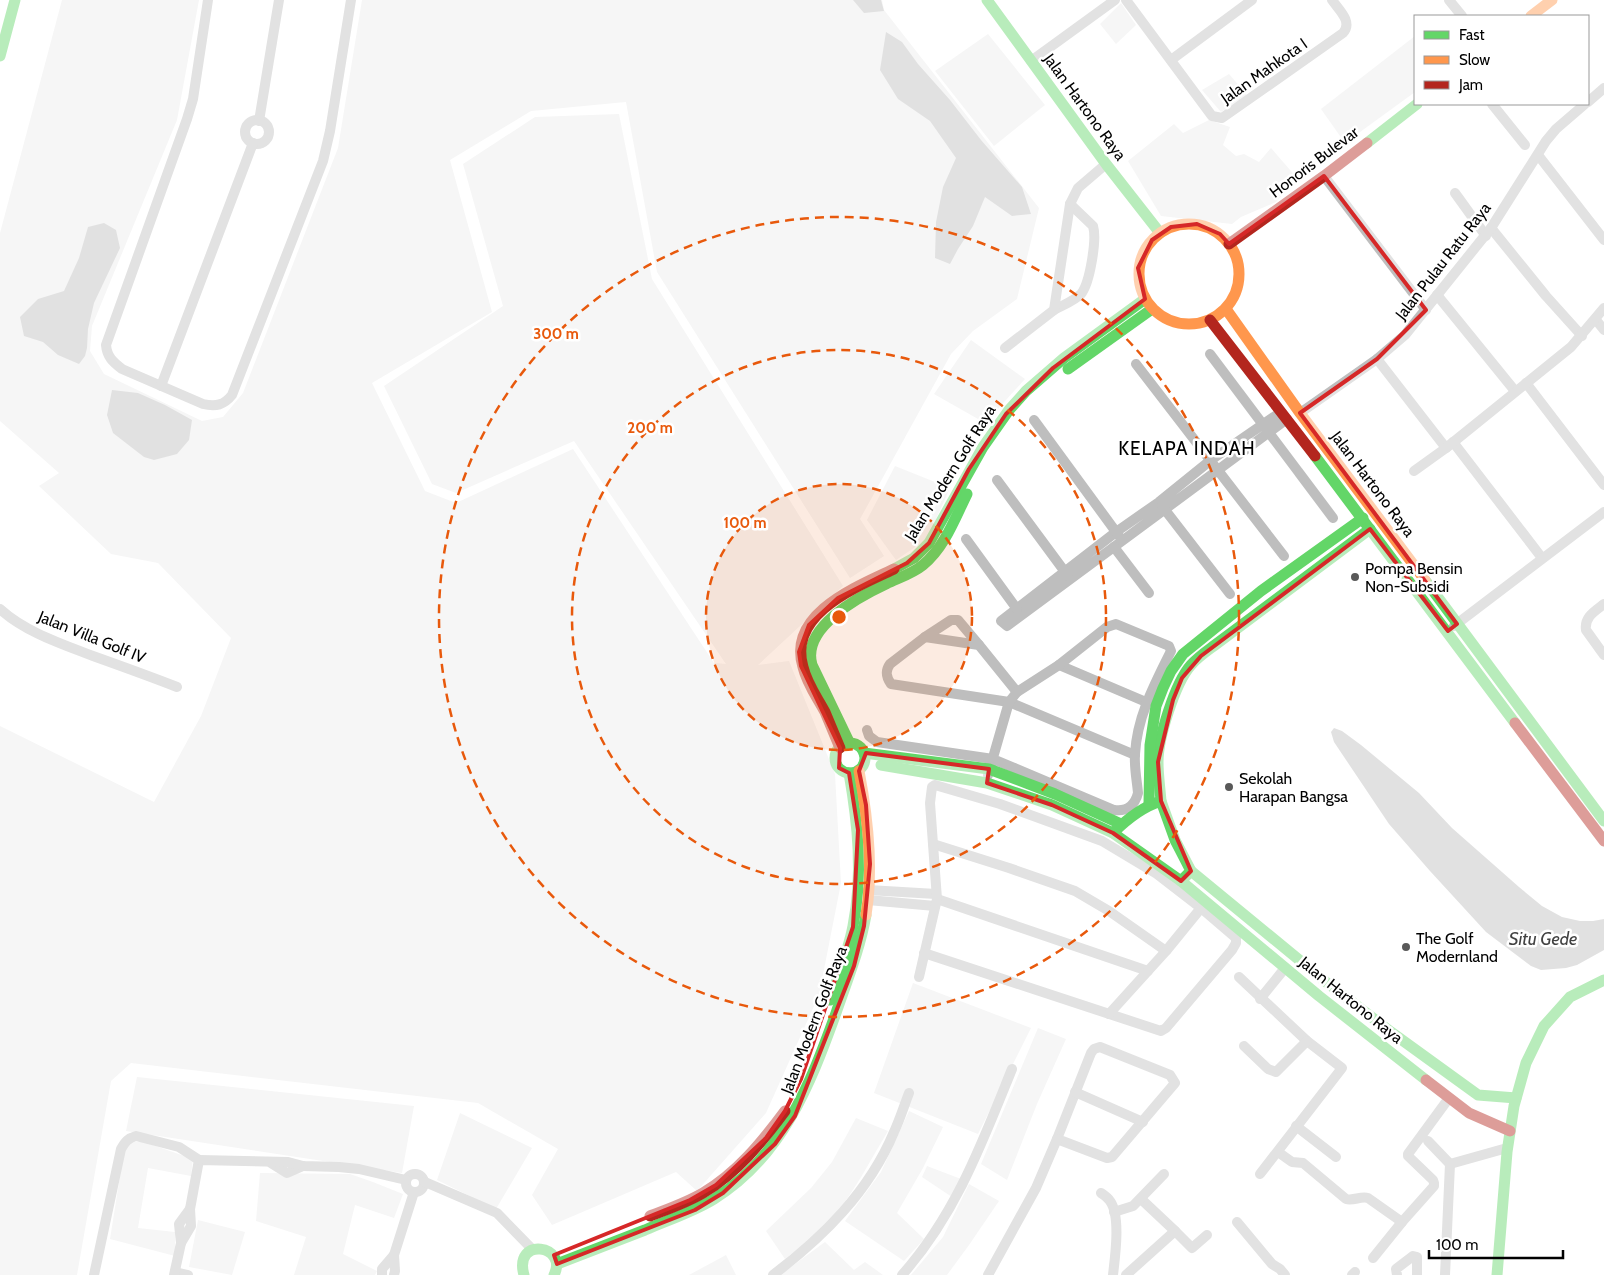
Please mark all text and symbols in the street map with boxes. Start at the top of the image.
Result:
legend [1414,15,1589,105]
text: Fast [1459,26,1484,44]
street label: Jalan Mahkota I [1216,34,1311,108]
street label: Jalan Hartono Raya [1039,49,1130,164]
text: Slow [1459,51,1490,69]
text: Jam [1458,76,1483,94]
street label: Honoris Bulevar [1266,122,1363,202]
street label: Jalan Pulau Ratu Raya [1391,198,1495,324]
text: 300 m [533,325,579,343]
street label: Jalan Modern Golf Raya [900,401,1000,545]
text: 200 m [627,419,673,437]
street label: Jalan Hartono Raya [1326,427,1419,541]
district label: KELAPA INDAH [1118,437,1256,460]
text: 100 m [723,514,767,532]
place label: Pompa Bensin Non-Subsidi [1365,559,1463,596]
marker: Pompa Bensin Non-Subsidi [1349,571,1361,583]
street label: Jalan Villa Golf IV [35,606,149,667]
centre of rings [830,608,848,626]
place label: Sekolah Harapan Bangsa [1239,769,1348,806]
marker: Sekolah Harapan Bangsa [1223,781,1235,793]
water label: Situ Gede [1509,928,1577,950]
place label: The Golf Modernland [1416,929,1498,966]
marker: The Golf Modernland [1400,941,1412,953]
street label: Jalan Modern Golf Raya [777,943,851,1097]
street label: Jalan Hartono Raya [1295,952,1407,1048]
scale bar [1429,1228,1563,1260]
text: 100 m [1436,1236,1478,1254]

